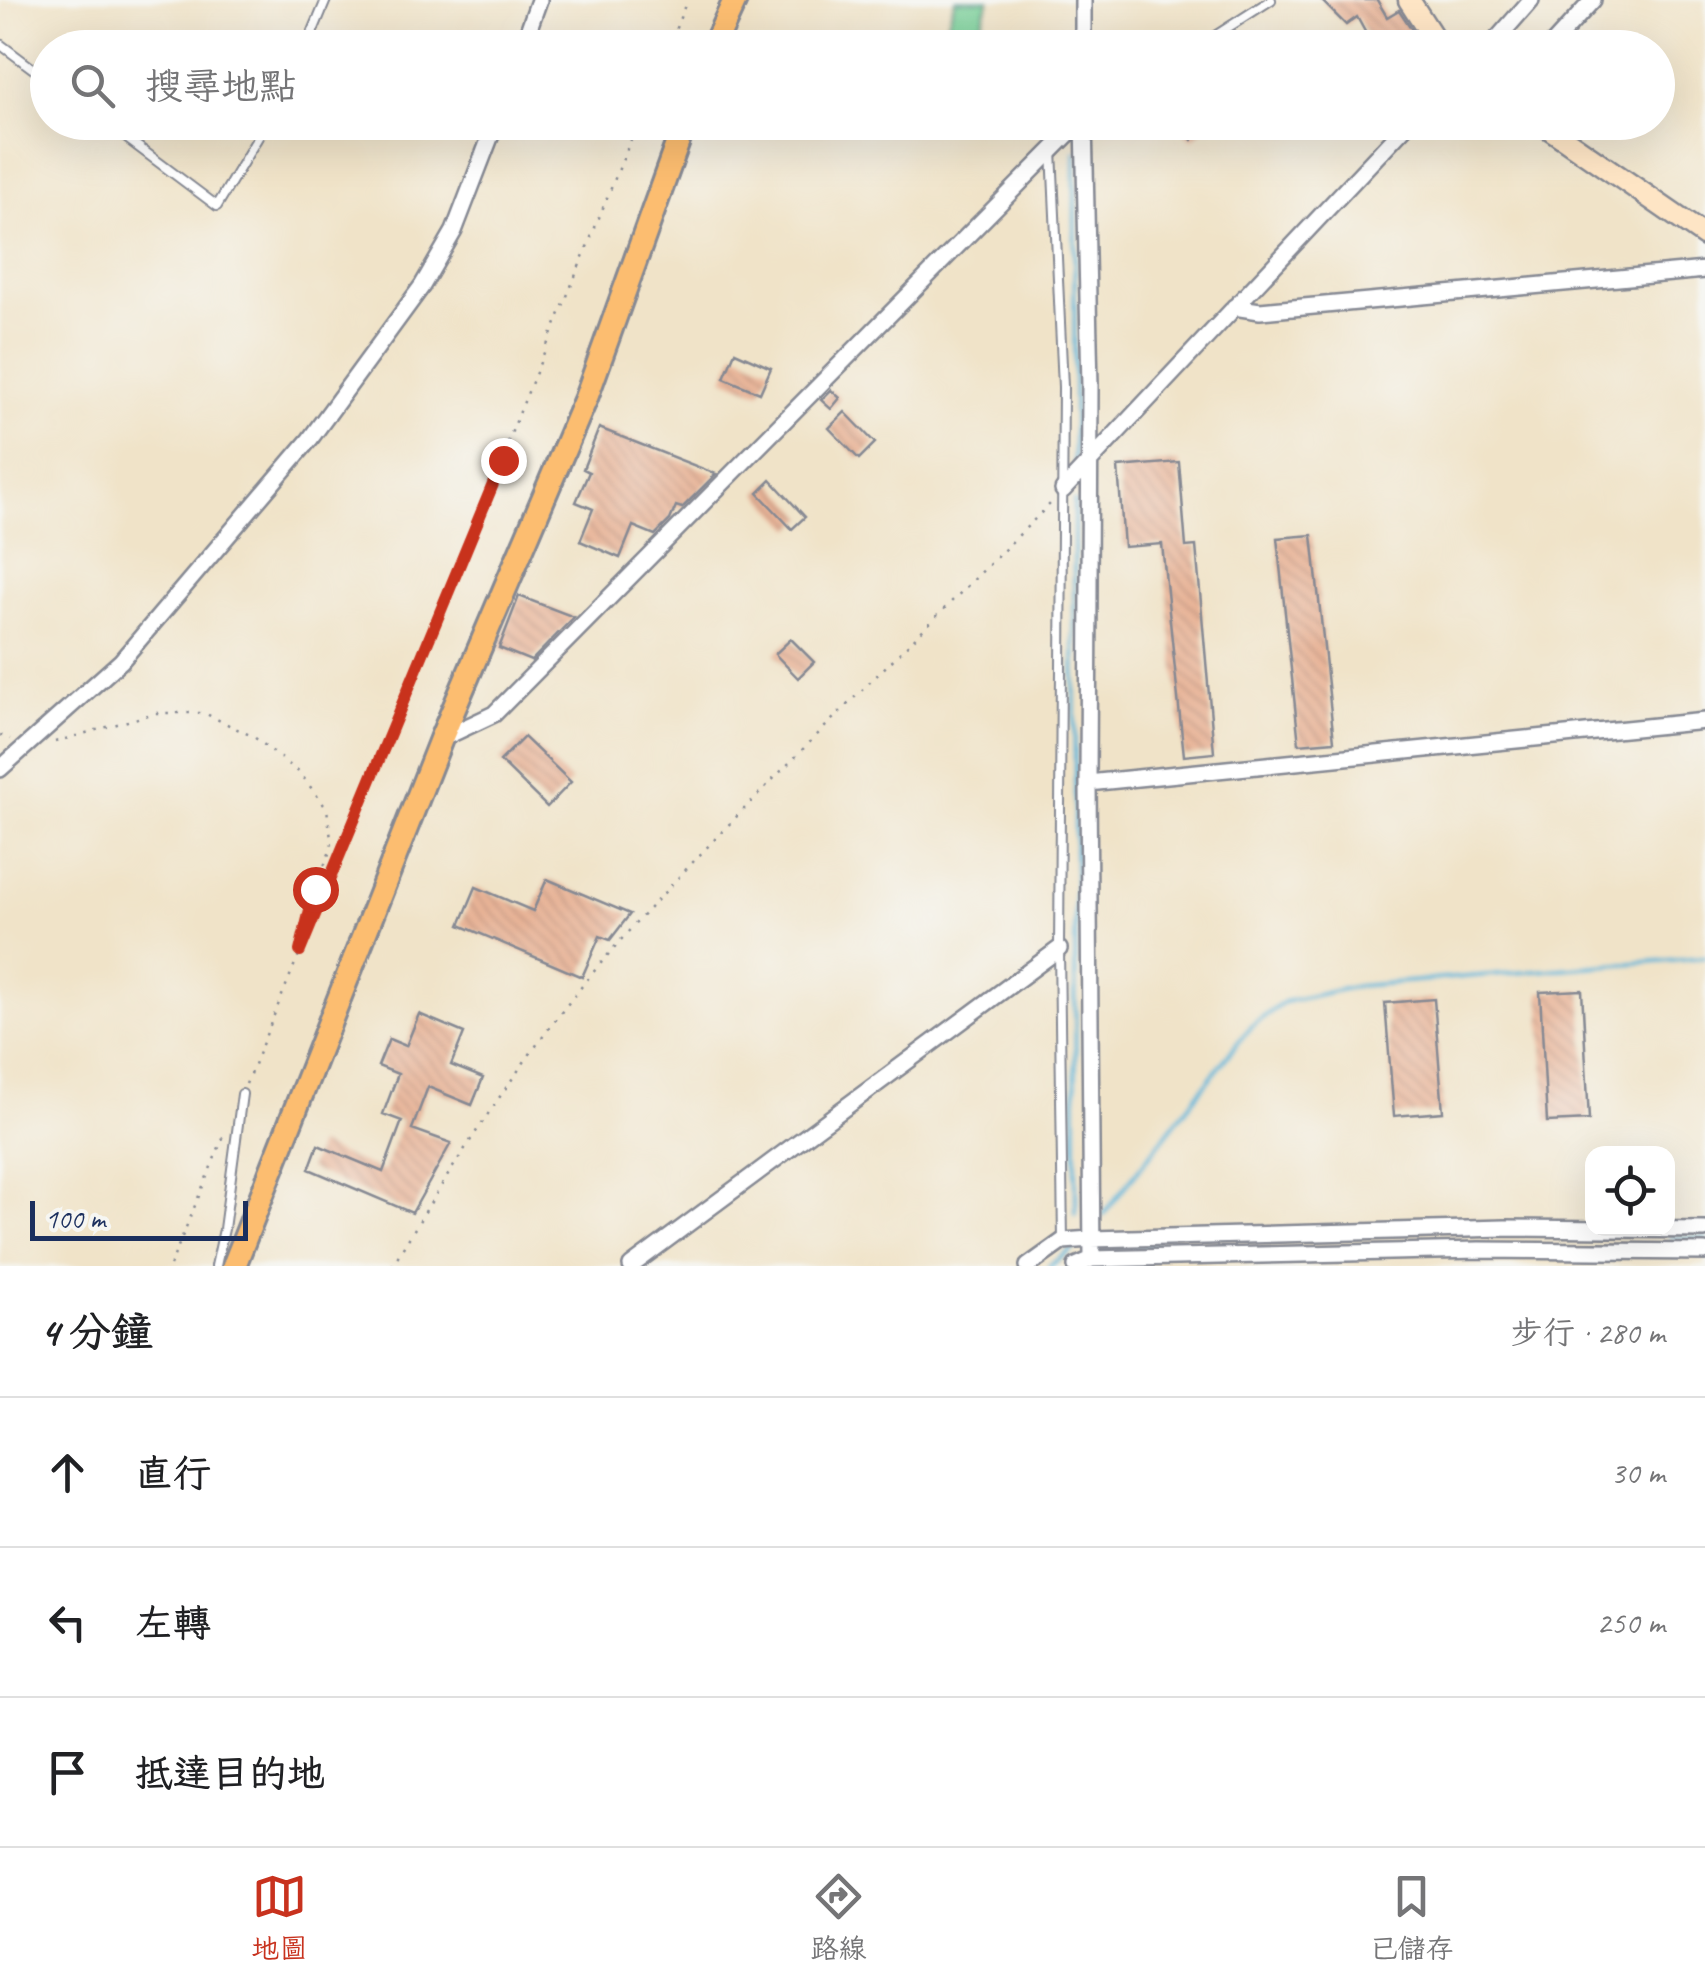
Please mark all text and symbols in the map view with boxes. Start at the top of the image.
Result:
search box [30,30,1675,140]
icon: search [65,58,120,113]
text: 搜尋地點 [145,63,297,110]
route end [481,438,527,484]
route start [293,867,339,913]
map controls [1585,1146,1675,1236]
button: locate [1585,1146,1675,1236]
scale bar [30,1196,248,1240]
text: 100 m [45,1201,105,1236]
text: 4 分鐘 [40,1306,153,1359]
text: 步行 · 280 m [1511,1312,1665,1353]
icon: ahead [40,1445,95,1500]
text: 直行 [135,1450,211,1497]
text: 30 m [1611,1452,1665,1493]
icon: left [40,1595,95,1650]
text: 左轉 [135,1600,211,1647]
text: 250 m [1596,1602,1665,1643]
icon: arrive [40,1745,95,1800]
text: 抵達目的地 [135,1750,325,1797]
tab: 地圖 [251,1869,308,1966]
tab: 路線 [810,1869,867,1966]
tab: 已儲存 [1369,1869,1454,1966]

